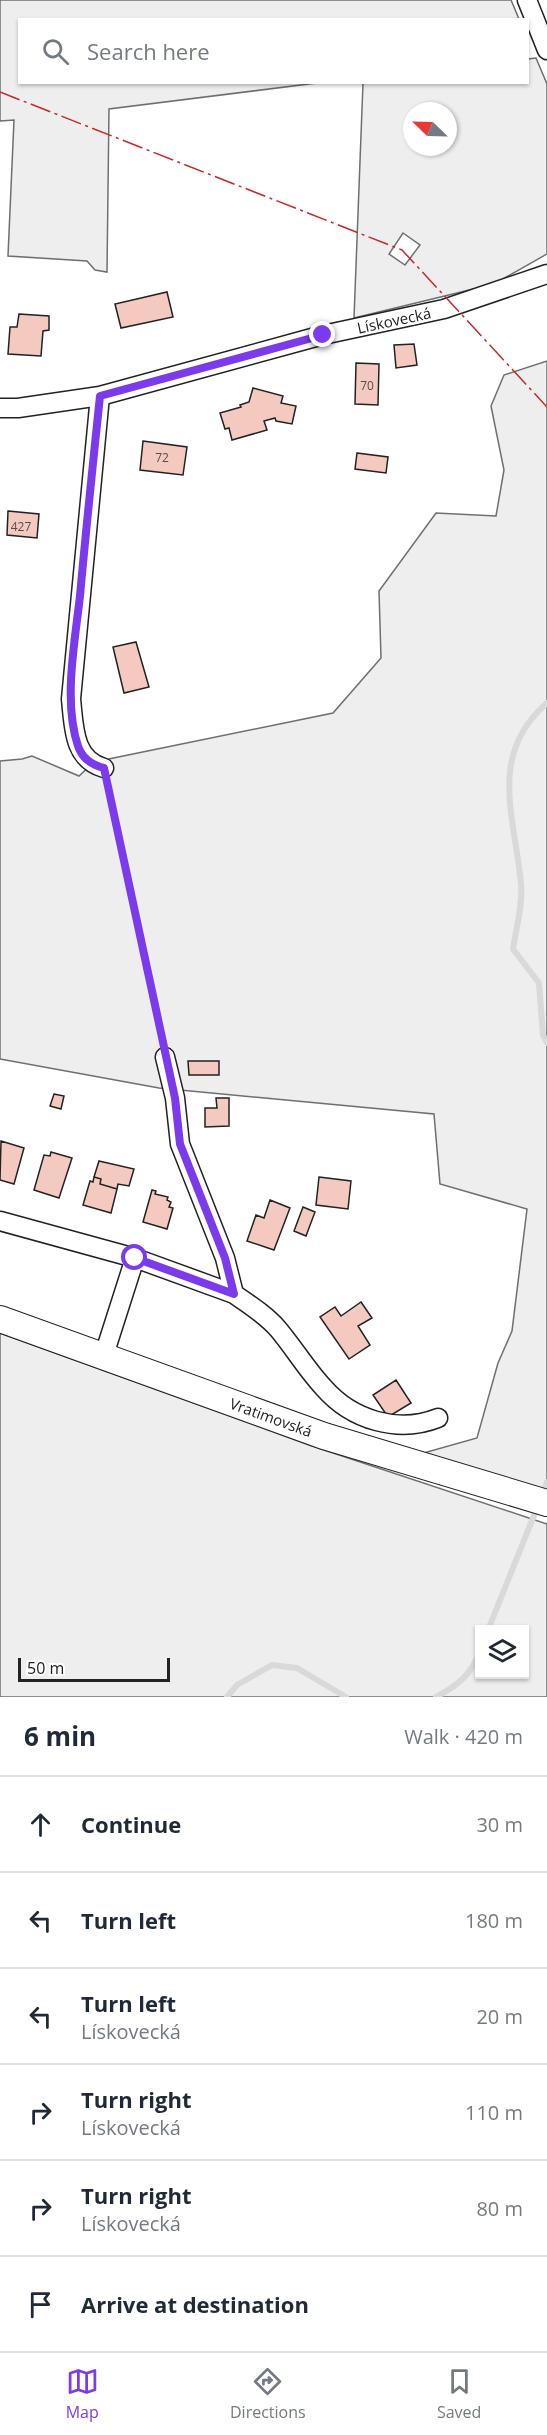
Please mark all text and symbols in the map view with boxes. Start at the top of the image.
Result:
search box [18,18,529,84]
icon: search [39,35,72,68]
text: Search here [87,36,210,66]
north arrow [403,102,457,156]
street label: Lískovecká [355,302,433,338]
route end [309,321,335,347]
house number: 70 [360,377,374,394]
house number: 72 [155,449,169,466]
house number: 427 [11,518,31,535]
route start [121,1244,147,1270]
street label: Vratimovská [227,1393,315,1441]
map controls [475,1625,529,1679]
button: layers [475,1625,529,1679]
scale bar [18,1655,170,1682]
text: 50 m [27,1657,64,1679]
text: 6 min [24,1718,96,1754]
text: Walk · 420 m [404,1723,523,1750]
icon: ahead [24,1808,57,1841]
text: Continue [81,1809,181,1839]
text: 30 m [476,1811,523,1838]
icon: left [24,1904,57,1937]
text: Turn left [81,1905,176,1935]
text: 180 m [465,1907,523,1934]
text: Turn left [81,1988,176,2018]
icon: left [24,2000,57,2033]
text: 20 m [476,2003,523,2030]
text: Lískovecká [81,2018,181,2045]
text: Turn right [81,2084,192,2114]
icon: right [24,2096,57,2129]
text: 110 m [465,2099,523,2126]
text: Lískovecká [81,2114,181,2141]
text: Turn right [81,2180,192,2210]
icon: right [24,2192,57,2225]
text: 80 m [476,2195,523,2222]
text: Lískovecká [81,2210,181,2237]
icon: arrive [24,2288,57,2321]
text: Arrive at destination [81,2289,309,2319]
tab: Map [66,2365,99,2423]
tab: Directions [230,2365,306,2423]
tab: Saved [437,2365,481,2423]

